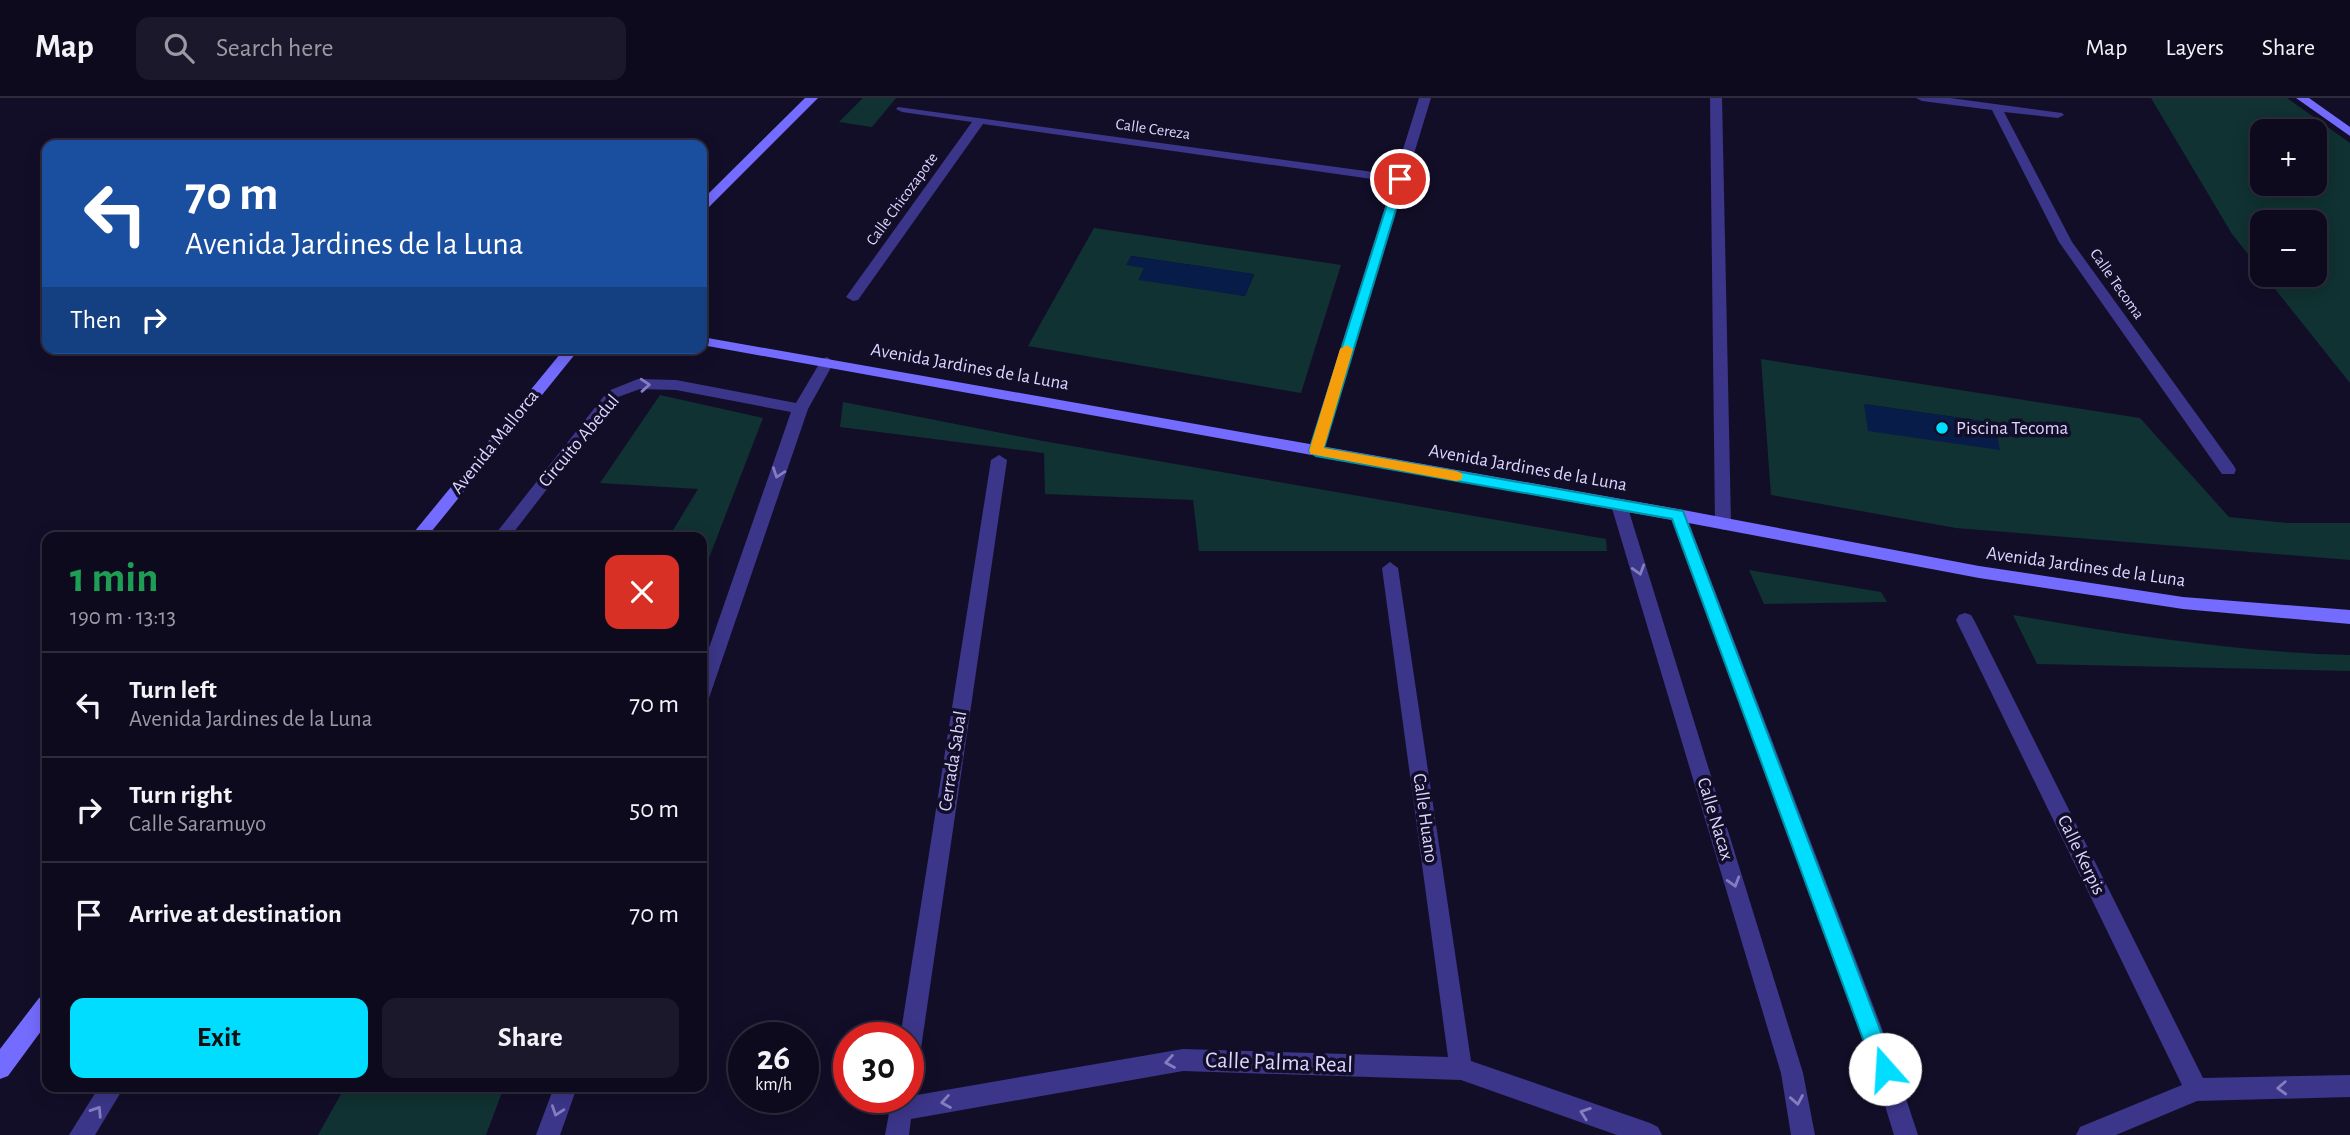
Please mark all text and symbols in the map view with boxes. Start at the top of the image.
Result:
search box [136,17,626,80]
icon: search [160,29,198,67]
text: Map [35,31,94,64]
text: Search here [216,35,334,61]
text: Map [2085,36,2127,60]
text: Layers [2165,36,2224,60]
text: Share [2262,36,2315,60]
street label: Calle Cereza [1114,116,1192,142]
map controls [2250,119,2327,287]
button: + [2250,119,2327,196]
pin [1370,149,1430,209]
street label: Calle Chicozapote [863,150,941,248]
icon: arrive [1381,160,1419,198]
icon: left [70,168,161,259]
text: 70 m [185,170,279,219]
button: − [2250,210,2327,287]
text: Avenida Jardines de la Luna [185,228,524,260]
street label: Calle Tecoma [2087,246,2147,322]
icon: right [135,301,173,339]
text: Then [70,307,121,333]
street label: Avenida Jardines de la Luna [869,340,1071,394]
one-way arrow [640,378,651,393]
street label: Avenida Mallorca [448,386,543,497]
street label: Circuito Abedul [535,391,623,491]
place label: Piscina Tecoma [1956,419,2069,438]
marker: Piscina Tecoma [1934,420,1950,436]
street label: Avenida Jardines de la Luna [1427,441,1629,495]
one-way arrow [772,467,786,479]
street label: Avenida Jardines de la Luna [1985,544,2187,590]
button: close [605,555,679,629]
text: 1 min [70,557,159,599]
one-way arrow [1631,564,1645,576]
text: 190 m · 13:13 [70,606,176,629]
text: Turn left [129,677,217,703]
icon: left [70,686,108,724]
text: 70 m [629,691,679,717]
text: Avenida Jardines de la Luna [129,708,372,731]
street label: Cerrada Sabal [936,709,970,813]
street label: Calle Huano [1409,772,1441,864]
street label: Calle Nacax [1693,775,1737,863]
text: Turn right [129,782,232,808]
icon: right [70,791,108,829]
text: 50 m [629,796,679,822]
street label: Calle Kerpis [2054,812,2108,898]
text: Calle Saramuyo [129,813,266,836]
one-way arrow [1725,876,1740,888]
icon: arrive [70,896,108,934]
text: Arrive at destination [129,901,342,927]
text: 70 m [629,901,679,927]
button: Exit [70,998,368,1078]
button: Share [382,998,679,1078]
speed limit sign: 30 [833,1022,924,1113]
position arrow [1848,1032,1922,1106]
text: 26 [757,1041,790,1076]
street label: Calle Palma Real [1205,1049,1353,1077]
one-way arrow [1164,1054,1176,1069]
text: km/h [755,1076,792,1094]
one-way arrow [2276,1080,2287,1095]
one-way arrow [940,1094,952,1109]
one-way arrow [1788,1094,1803,1106]
one-way arrow [551,1104,565,1116]
one-way arrow [88,1106,101,1119]
one-way arrow [1580,1107,1592,1121]

